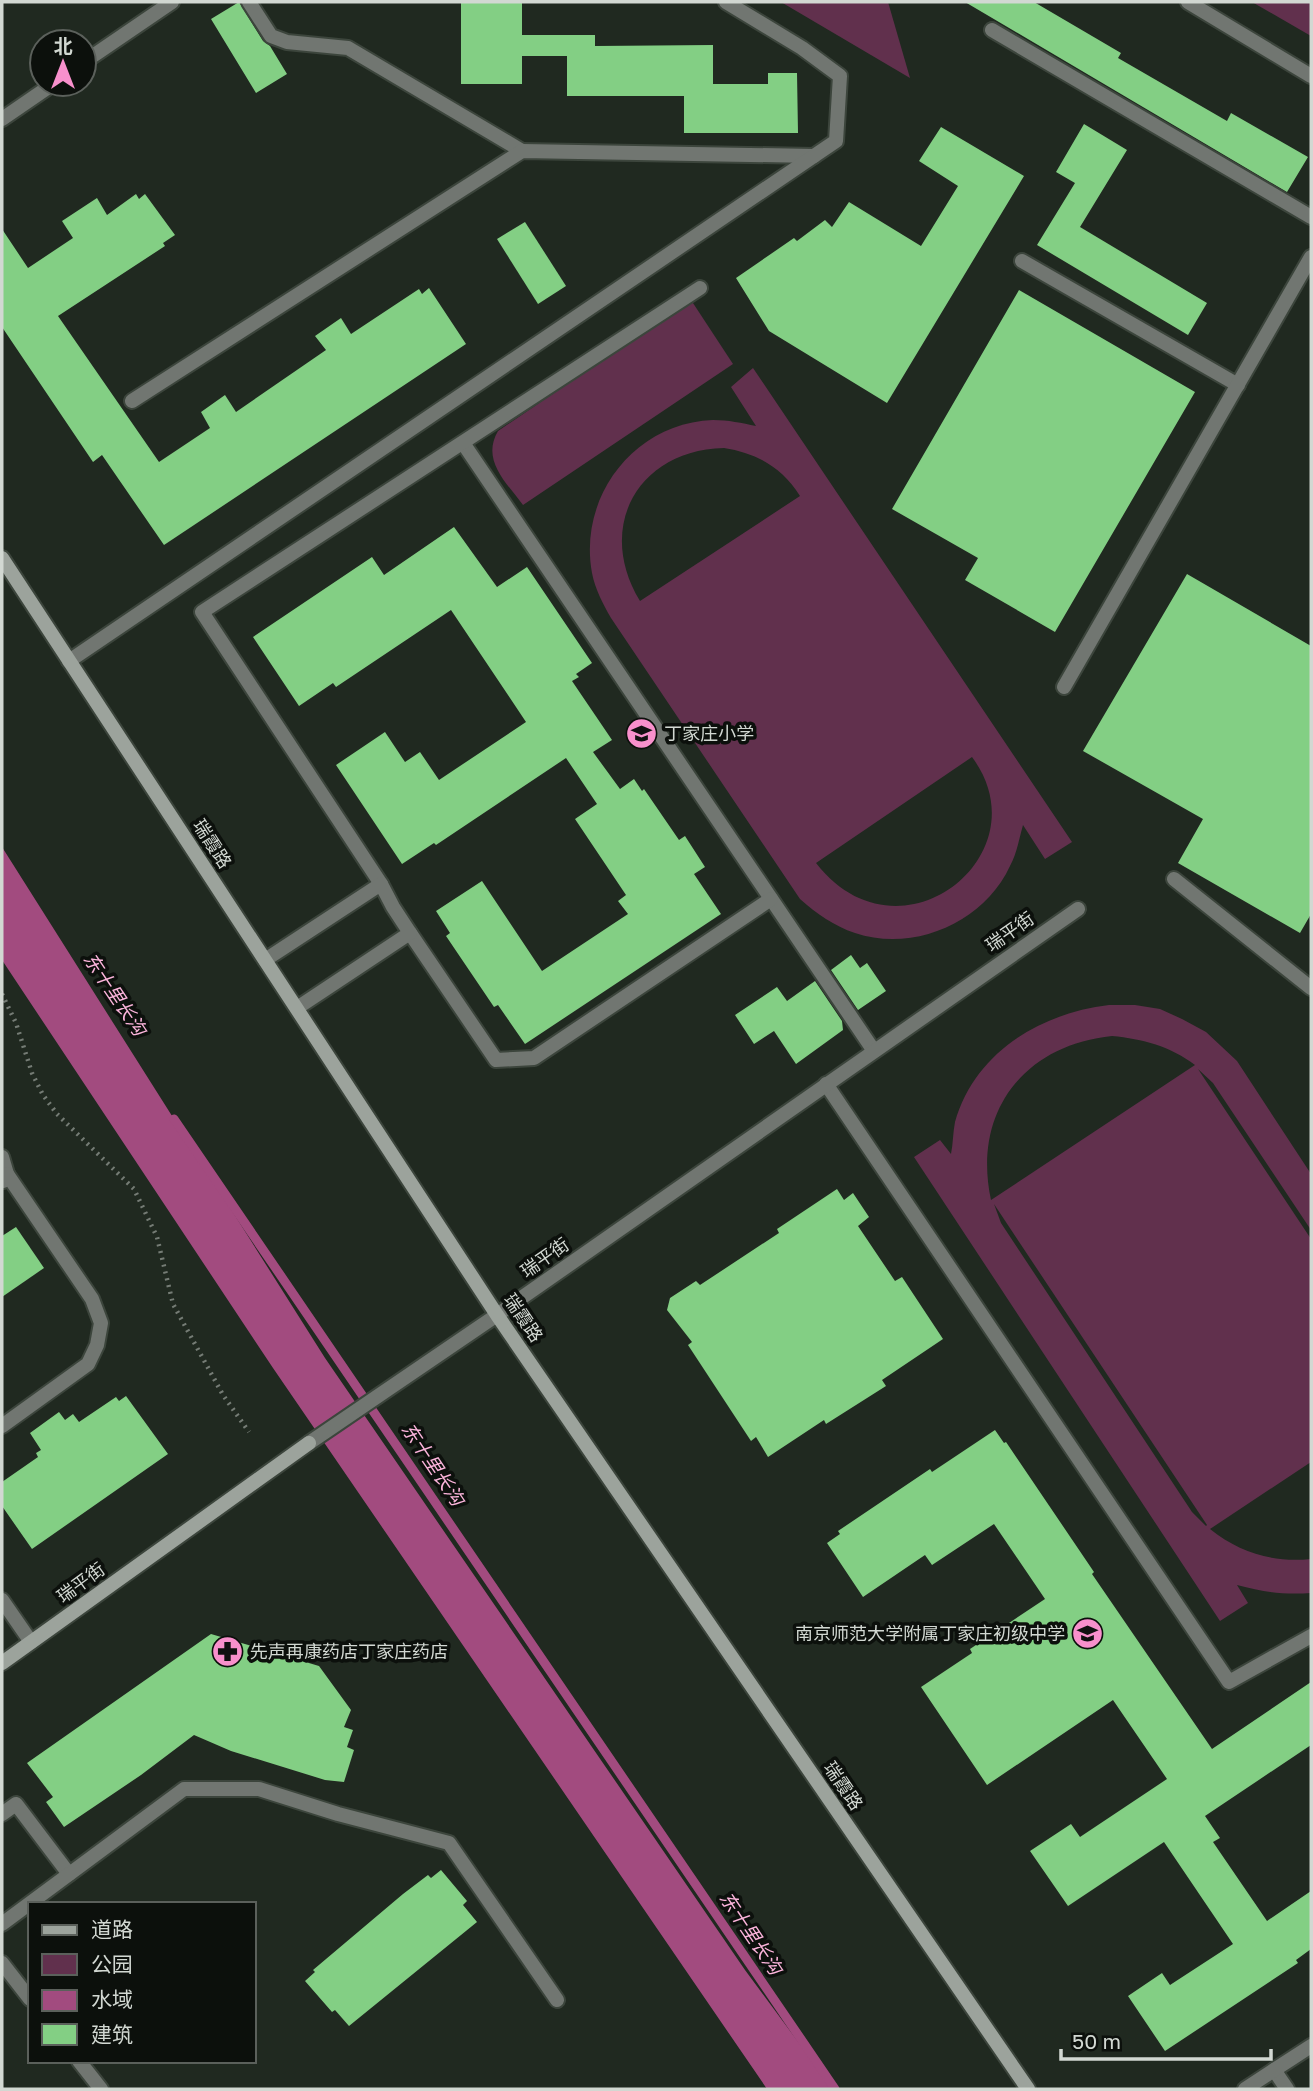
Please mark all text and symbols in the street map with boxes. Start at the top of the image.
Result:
north arrow [28,28,98,98]
text: 北 [53,34,73,57]
school or university icon: 丁家庄小学 [624,717,658,751]
place label: 丁家庄小学 [664,722,754,744]
street label: 瑞霞路 [189,815,237,872]
street label: 瑞平街 [981,907,1038,956]
water label: 东十里长沟 [79,948,153,1041]
street label: 瑞平街 [516,1233,573,1282]
street label: 瑞霞路 [500,1289,548,1346]
water label: 东十里长沟 [397,1418,471,1511]
street label: 瑞平街 [52,1557,109,1607]
school or university icon: 南京师范大学附属丁家庄初级中学 [1071,1617,1105,1651]
place label: 南京师范大学附属丁家庄初级中学 [795,1622,1065,1644]
pharmacy icon: 先声再康药店丁家庄药店 [210,1635,244,1669]
place label: 先声再康药店丁家庄药店 [250,1640,448,1662]
street label: 瑞霞路 [820,1757,868,1814]
water label: 东十里长沟 [715,1887,789,1980]
legend [28,1902,256,2063]
text: 道路 [91,1916,133,1942]
text: 公园 [91,1951,133,1977]
text: 水域 [91,1986,133,2012]
scale bar [1061,2018,1271,2062]
text: 建筑 [91,2021,133,2047]
text: 50 m [1072,2028,1121,2054]

